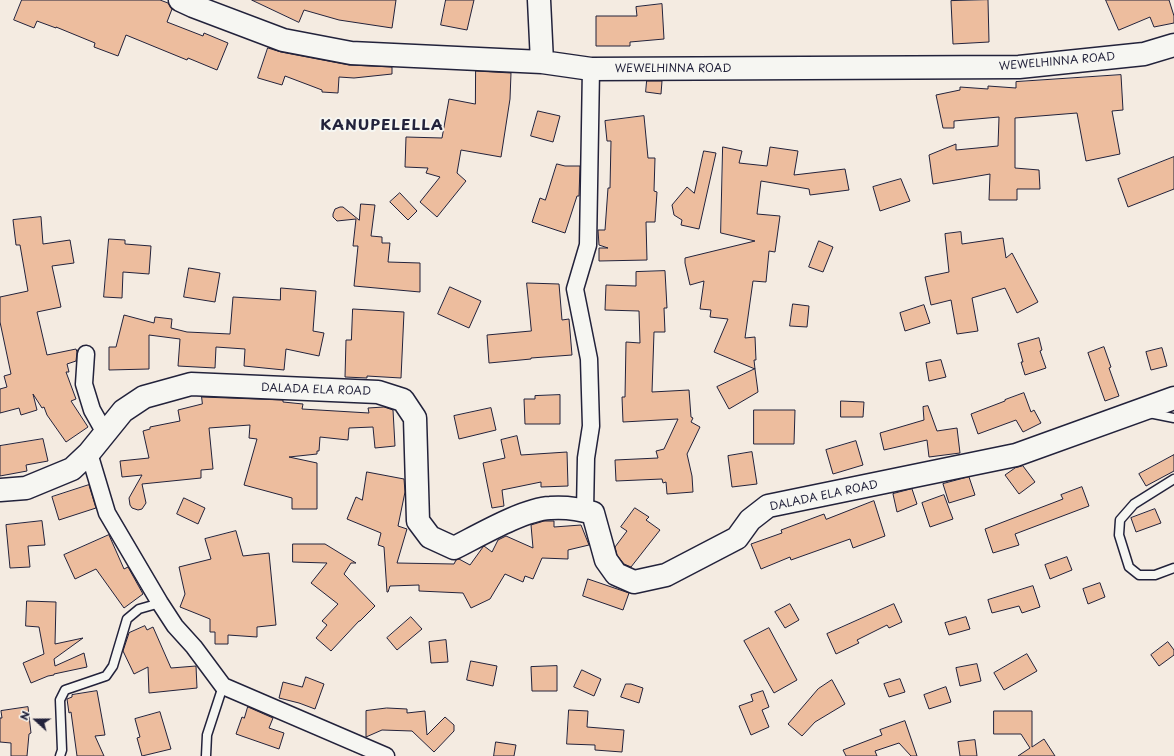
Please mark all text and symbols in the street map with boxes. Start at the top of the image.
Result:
street label: WEWELHINNA ROAD [998,50,1116,74]
street label: WEWELHINNA ROAD [615,62,731,76]
district label: KANUPELELLA [321,117,443,135]
street label: DALADA ELA ROAD [261,381,371,399]
street label: DALADA ELA ROAD [769,478,879,514]
north arrow [16,700,56,740]
text: N [15,708,34,723]

